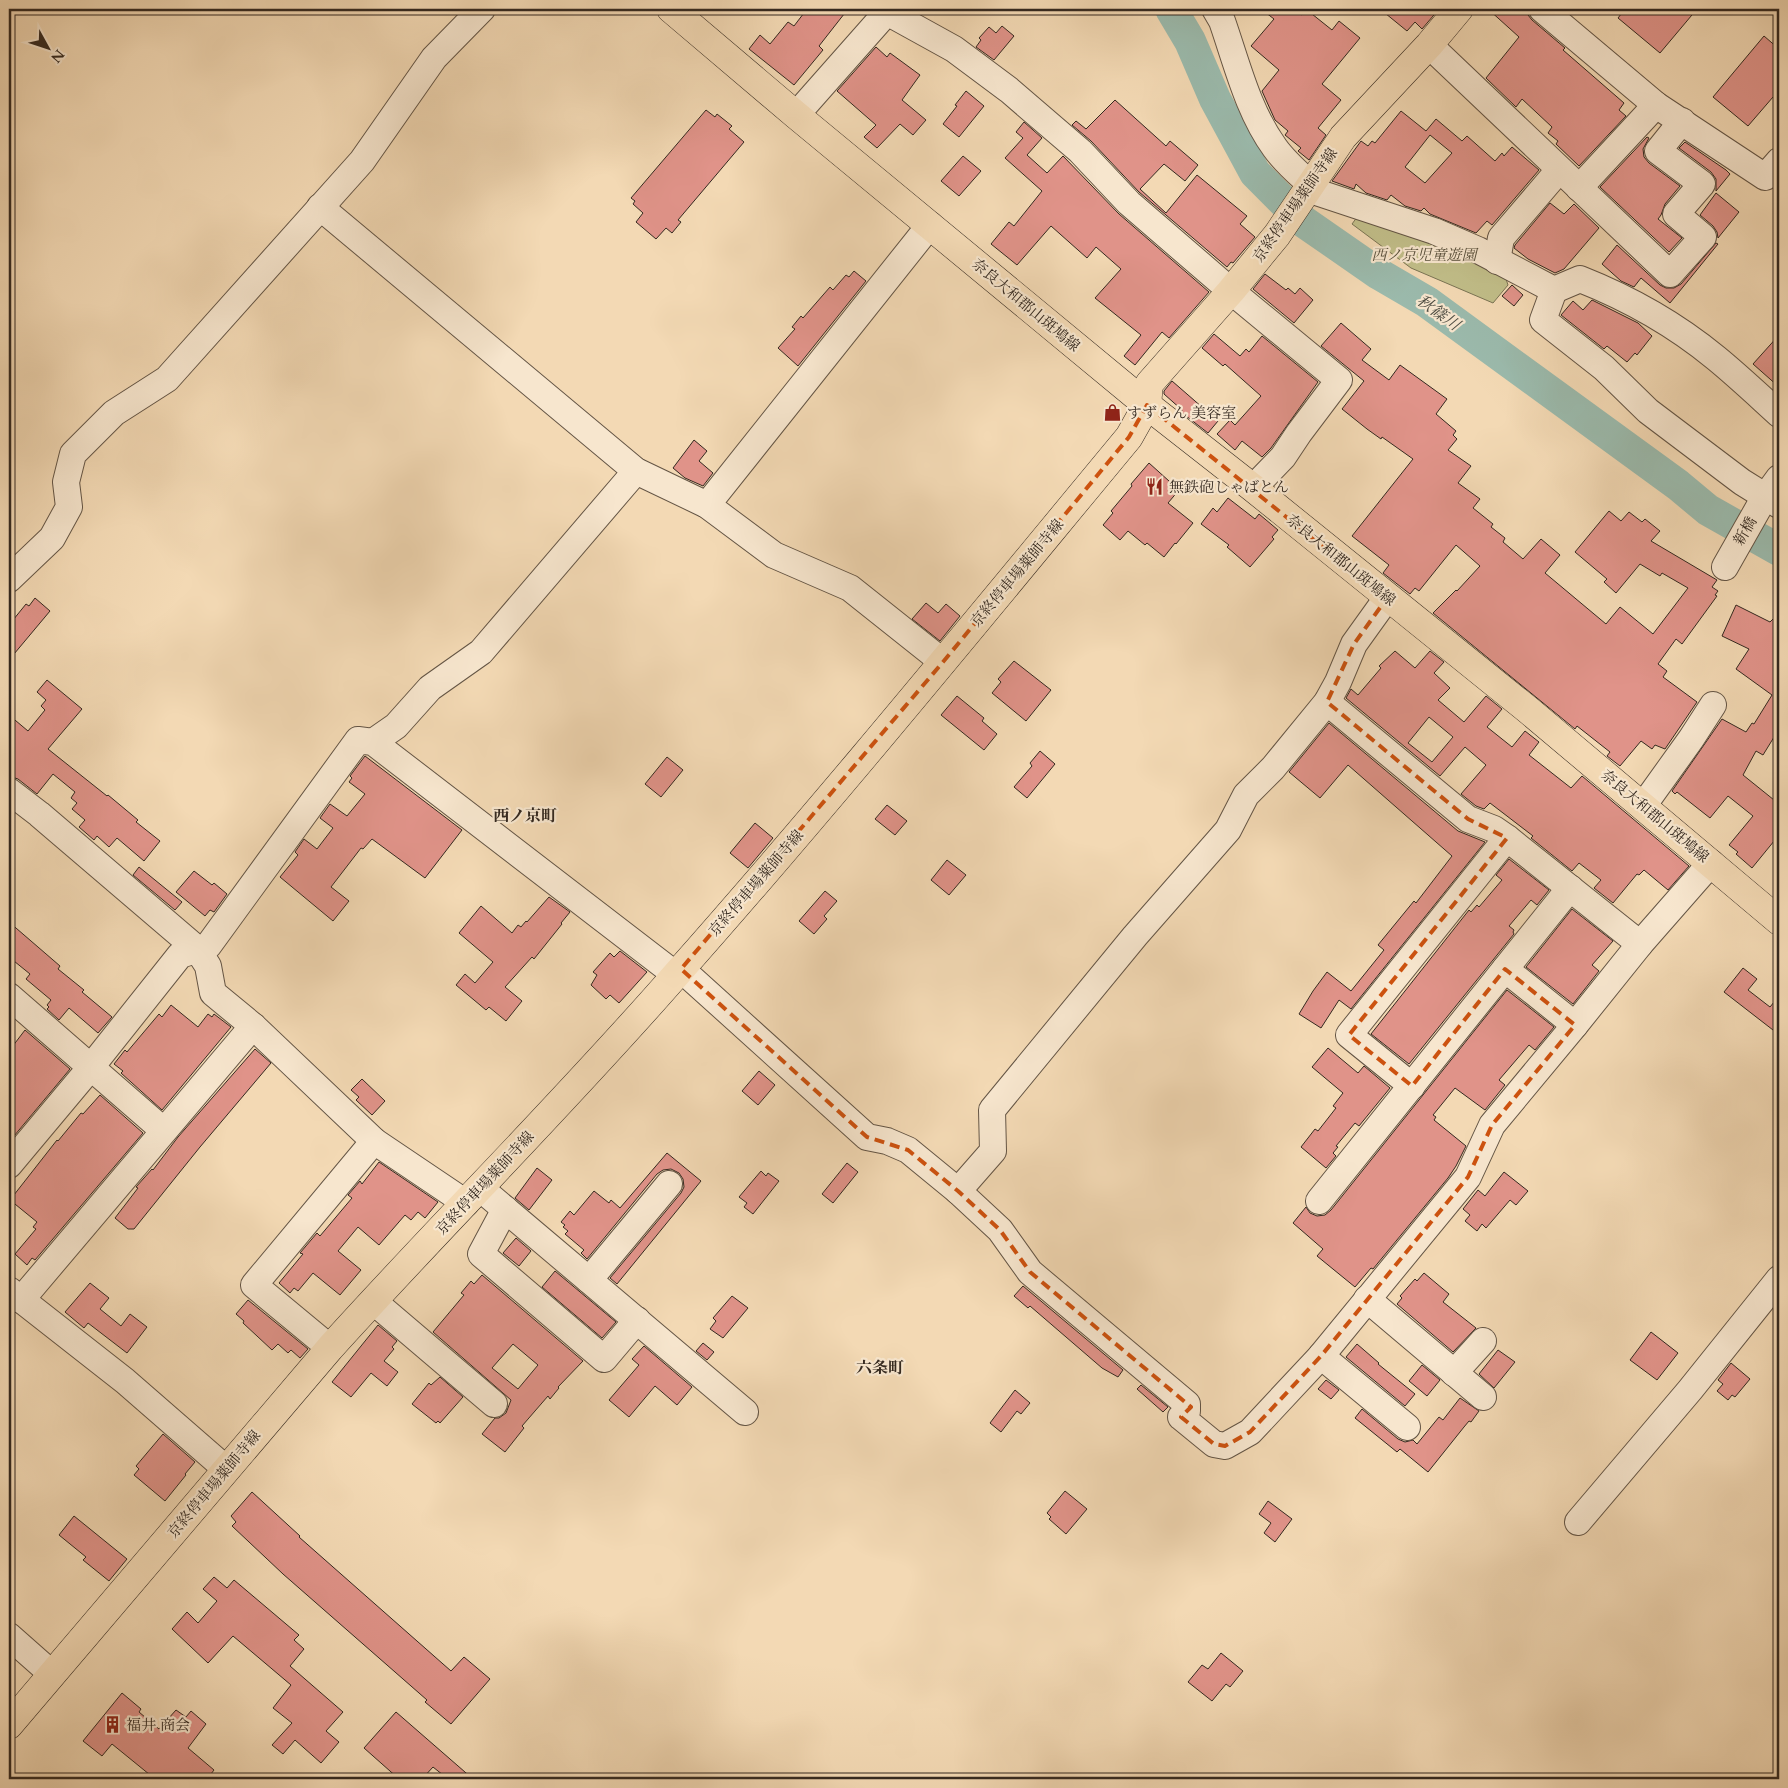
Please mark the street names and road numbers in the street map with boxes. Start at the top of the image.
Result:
street label: 京終停車場薬師寺線 [1248,144,1342,266]
street label: 奈良大和郡山斑鳩線 [968,254,1084,356]
street label: 奈良大和郡山斑鳩線 [1282,510,1400,610]
street label: 新橋 [1729,513,1761,549]
street label: 京終停車場薬師寺線 [966,515,1068,631]
street label: 奈良大和郡山斑鳩線 [1597,765,1713,867]
street label: 京終停車場薬師寺線 [704,825,808,941]
street label: 京終停車場薬師寺線 [432,1127,538,1239]
street label: 京終停車場薬師寺線 [163,1426,265,1542]

